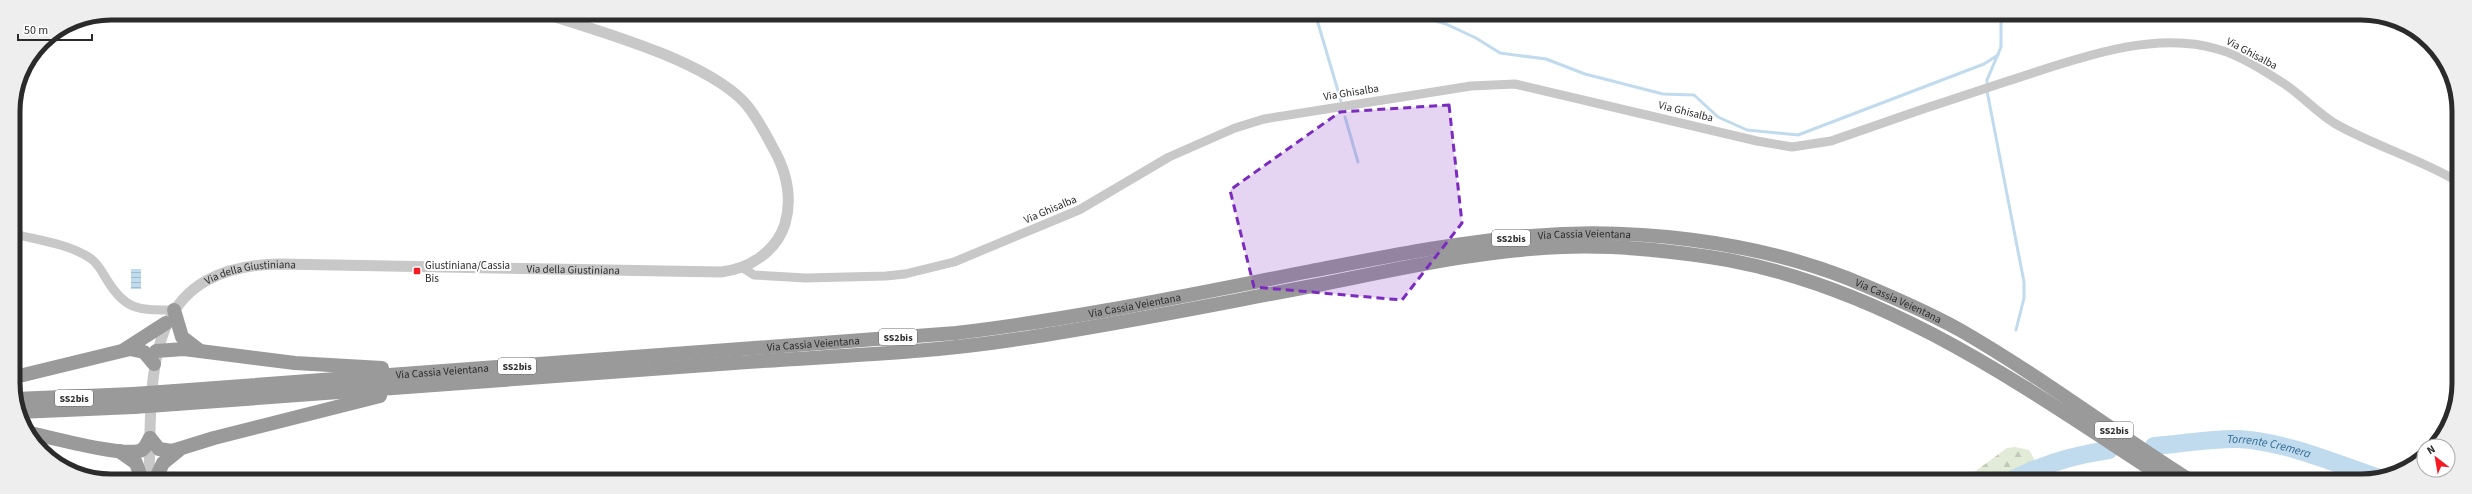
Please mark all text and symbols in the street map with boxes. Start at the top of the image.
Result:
scale bar [18,16,92,42]
text: 50 m [24,22,48,39]
street label: Via Ghisalba [2224,34,2280,73]
street label: Via Ghisalba [1322,81,1380,104]
street label: Via Ghisalba [1657,97,1715,126]
street label: Via Ghisalba [1021,192,1079,227]
street label: Via Cassia Veientana [1537,226,1631,243]
road number: SS2bis [1492,230,1530,246]
street label: Via della Giustiniana [202,257,296,288]
place label: Giustiniana/Cassia Bis [425,258,510,286]
street label: Via della Giustiniana [526,261,620,278]
marker: Giustiniana/Cassia Bis [412,266,422,276]
street label: Via Cassia Veientana [1853,275,1944,327]
street label: Via Cassia Veientana [1087,290,1182,321]
road number: SS2bis [879,329,917,345]
street label: Via Cassia Veientana [766,333,860,355]
road number: SS2bis [498,358,536,374]
street label: Via Cassia Veientana [395,361,489,383]
road number: SS2bis [55,390,93,406]
road number: SS2bis [2095,422,2133,438]
water label: Torrente Cremera [2227,431,2314,463]
north arrow [2416,438,2456,478]
text: N [2424,442,2438,458]

